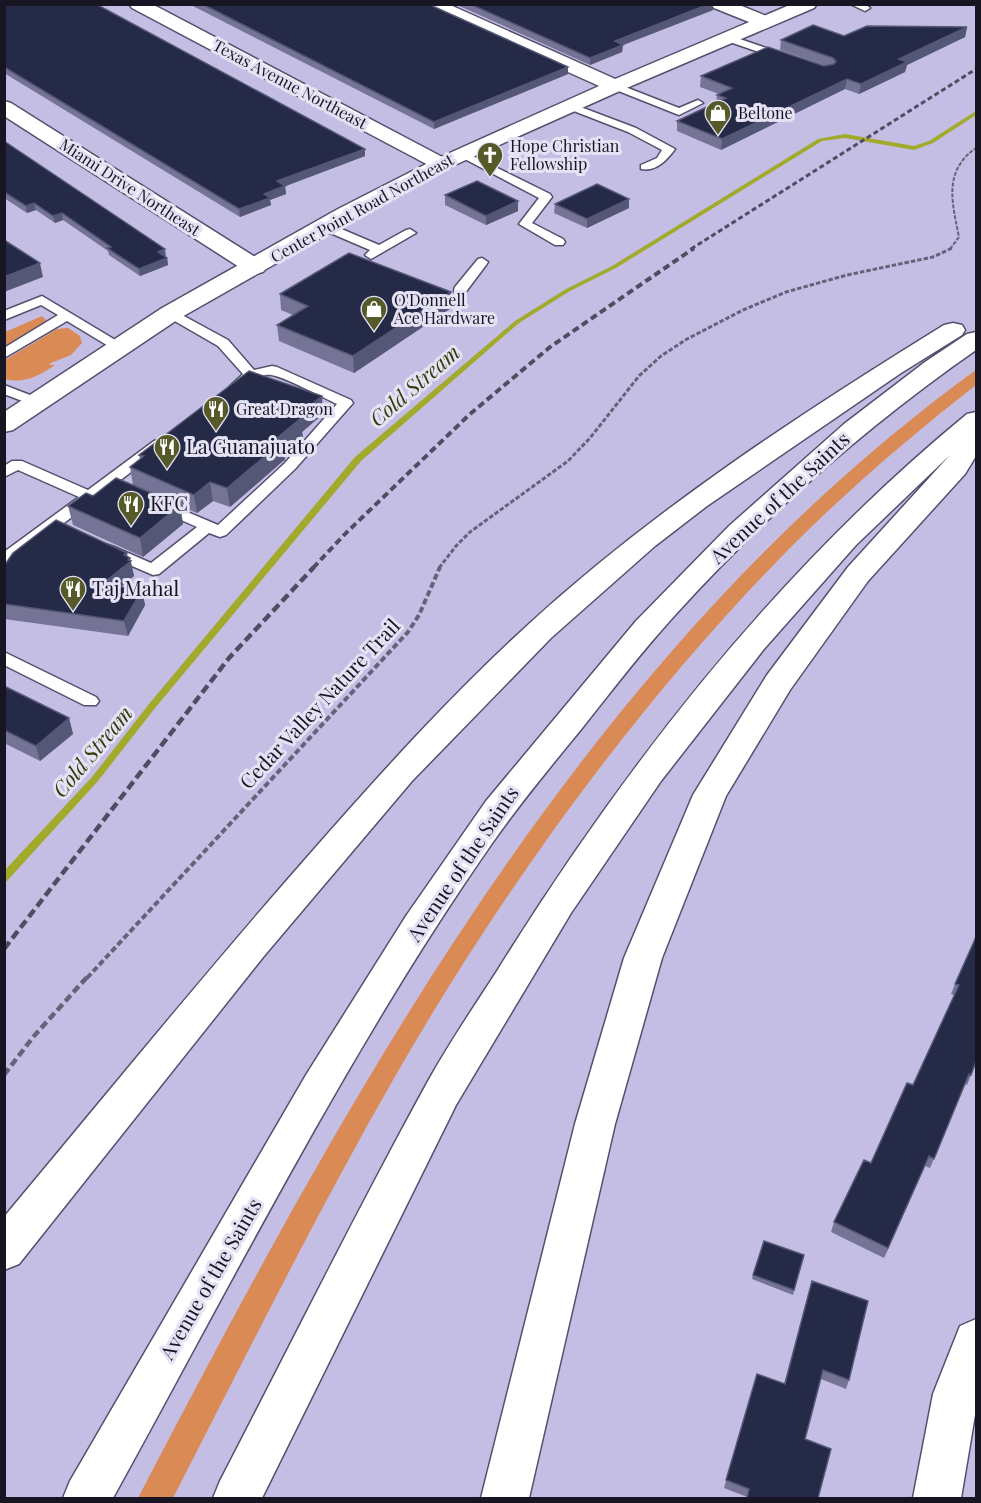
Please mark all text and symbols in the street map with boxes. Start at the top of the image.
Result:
street label: Texas Avenue Northeast [210,34,371,133]
shop icon: Beltone [703,98,733,136]
place label: Beltone [738,102,793,123]
street label: Miami Drive Northeast [56,133,205,240]
place label: Hope Christian Fellowship [510,135,620,174]
church icon: Hope Christian Fellowship [475,140,505,178]
street label: Center Point Road Northeast [267,148,457,267]
place label: O'Donnell Ace Hardware [393,289,495,328]
shop icon: O'Donnell Ace Hardware [359,294,389,332]
water label: Cold Stream [363,338,465,431]
restaurant icon: Great Dragon [201,394,231,432]
place label: Great Dragon [236,398,333,419]
street label: Avenue of the Saints [703,425,855,569]
restaurant icon: La Guanajuato [152,432,182,470]
place label: La Guanajuato [186,432,315,459]
restaurant icon: KFC [116,489,146,527]
place label: KFC [150,489,188,516]
restaurant icon: Taj Mahal [58,574,88,612]
place label: Taj Mahal [92,574,179,601]
street label: Cedar Valley Nature Trail [233,612,405,794]
water label: Cold Stream [45,699,138,802]
street label: Avenue of the Saints [399,780,524,947]
street label: Avenue of the Saints [152,1193,267,1365]

